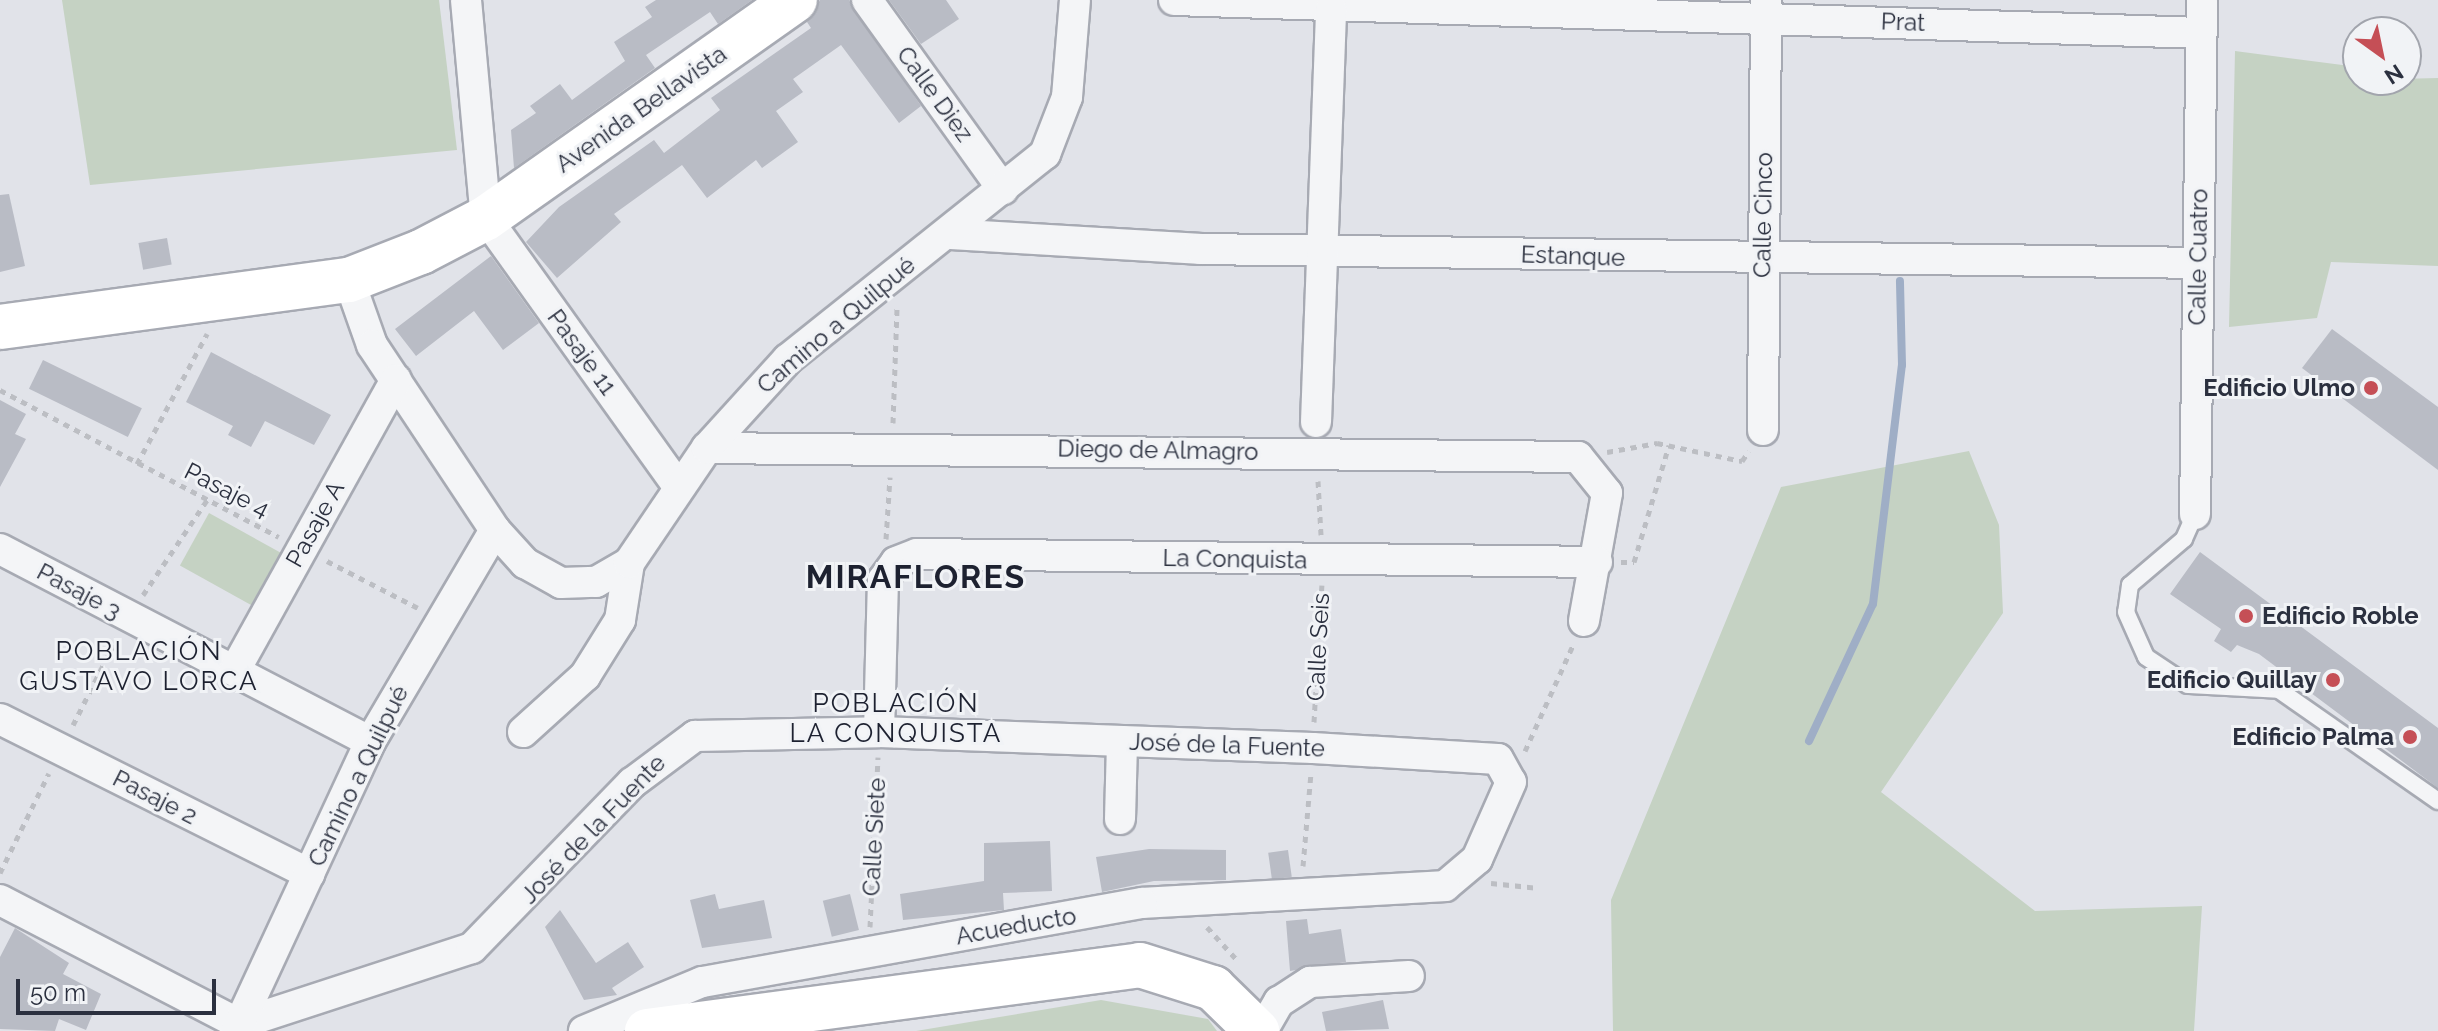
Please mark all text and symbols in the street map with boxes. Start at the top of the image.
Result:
street label: Prat [1880,7,1926,37]
north arrow [2342,16,2422,96]
street label: Avenida Bellavista [550,39,732,179]
street label: Calle Diez [891,41,979,147]
text: N [2380,59,2408,90]
street label: Calle Cinco [1748,152,1778,278]
street label: Calle Cuatro [2182,188,2214,326]
street label: Estanque [1520,240,1626,272]
street label: Camino a Quilpué [751,250,921,400]
street label: Pasaje 11 [541,304,623,400]
place label: Edificio Ulmo [2203,374,2355,402]
marker: Edificio Ulmo [2362,379,2380,397]
street label: Diego de Almagro [1057,434,1259,466]
street label: Pasaje 4 [180,456,274,524]
street label: Pasaje A [280,476,350,572]
street label: La Conquista [1162,543,1308,575]
street label: Pasaje 3 [32,557,126,625]
district label: MIRAFLORES [806,558,1026,596]
street label: Calle Seis [1301,592,1335,702]
place label: Edificio Roble [2262,602,2419,630]
marker: Edificio Roble [2237,607,2255,625]
district label: POBLACIÓN GUSTAVO LORCA [19,636,259,698]
place label: Edificio Quillay [2147,666,2317,694]
marker: Edificio Quillay [2324,671,2342,689]
street label: Camino a Quilpué [302,681,414,871]
district label: POBLACIÓN LA CONQUISTA [789,688,1003,750]
place label: Edificio Palma [2232,723,2394,751]
street label: José de la Fuente [1129,727,1325,763]
marker: Edificio Palma [2401,728,2419,746]
street label: José de la Fuente [515,749,671,909]
street label: Pasaje 2 [108,764,202,830]
street label: Calle Siete [857,777,891,897]
street label: Acueducto [954,901,1078,951]
scale bar [20,963,220,1013]
text: 50 m [30,978,86,1007]

